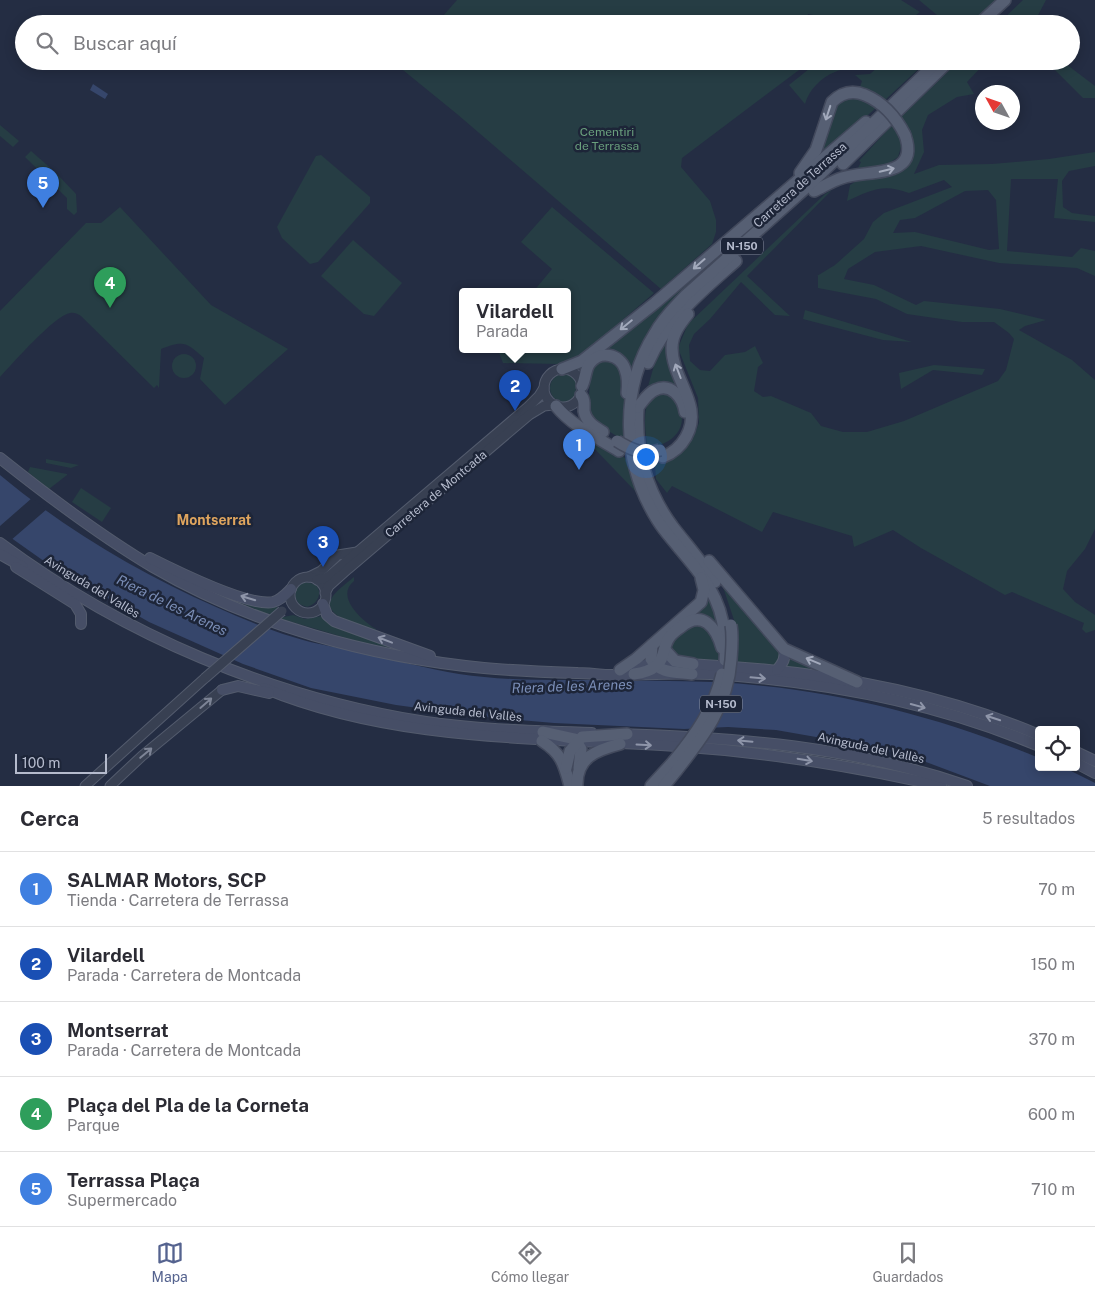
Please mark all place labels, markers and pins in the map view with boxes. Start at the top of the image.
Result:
pin: 5 [27,167,59,208]
pin: 4 [94,267,126,308]
pin: 2 [499,370,531,411]
pin: 1 [563,429,595,470]
pin: 3 [307,526,339,567]

